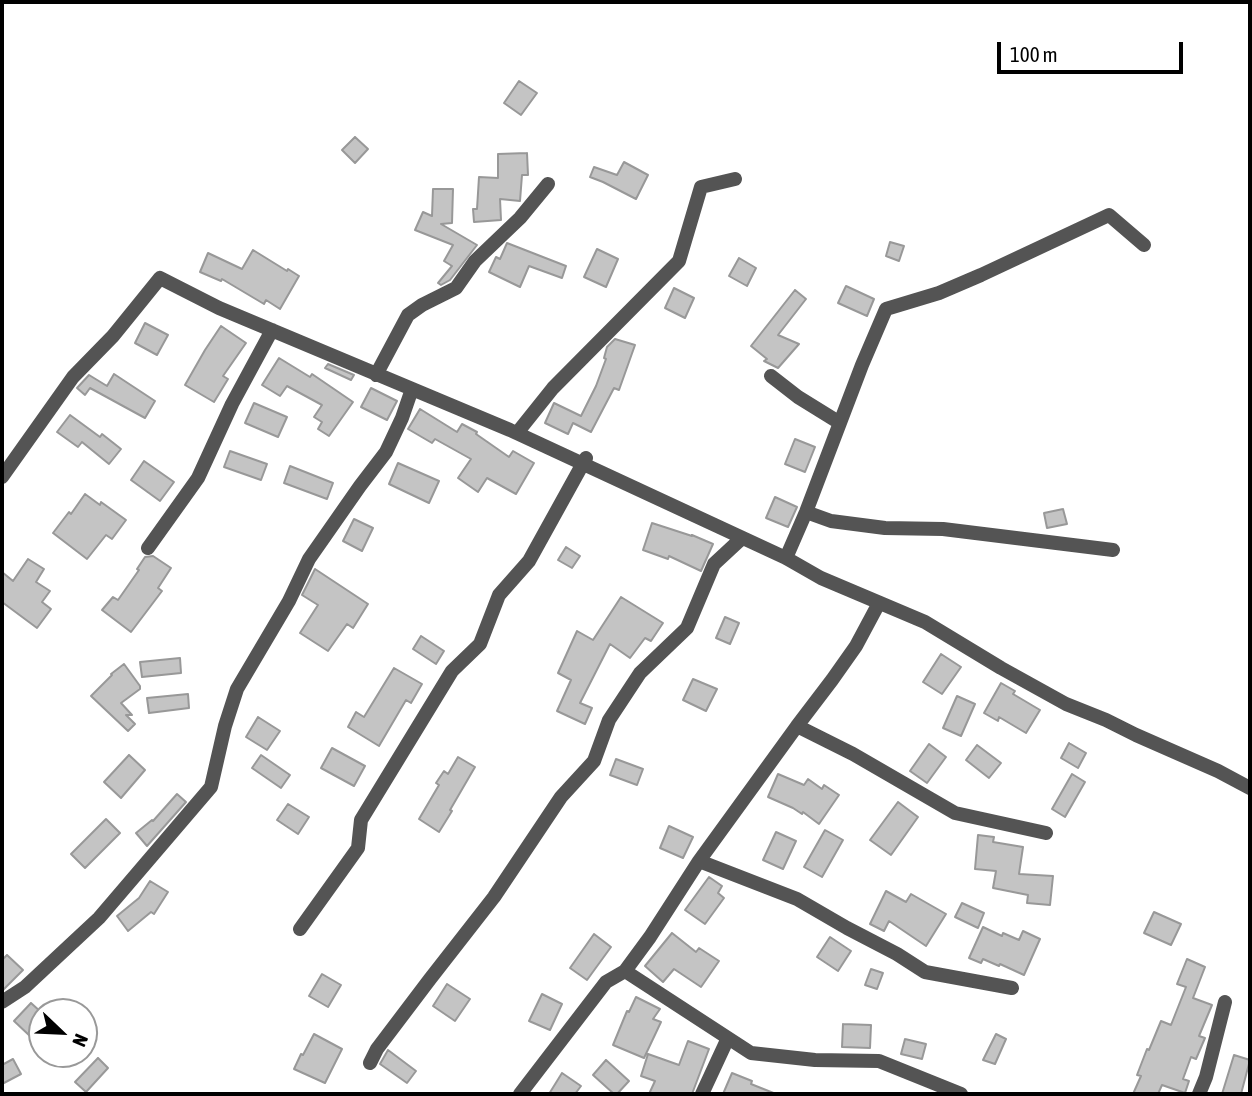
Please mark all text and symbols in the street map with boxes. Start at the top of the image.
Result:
scale bar [1000,28,1186,72]
text: 100 m [1010,42,1058,66]
north arrow [28,998,98,1068]
text: N [68,1031,93,1050]

